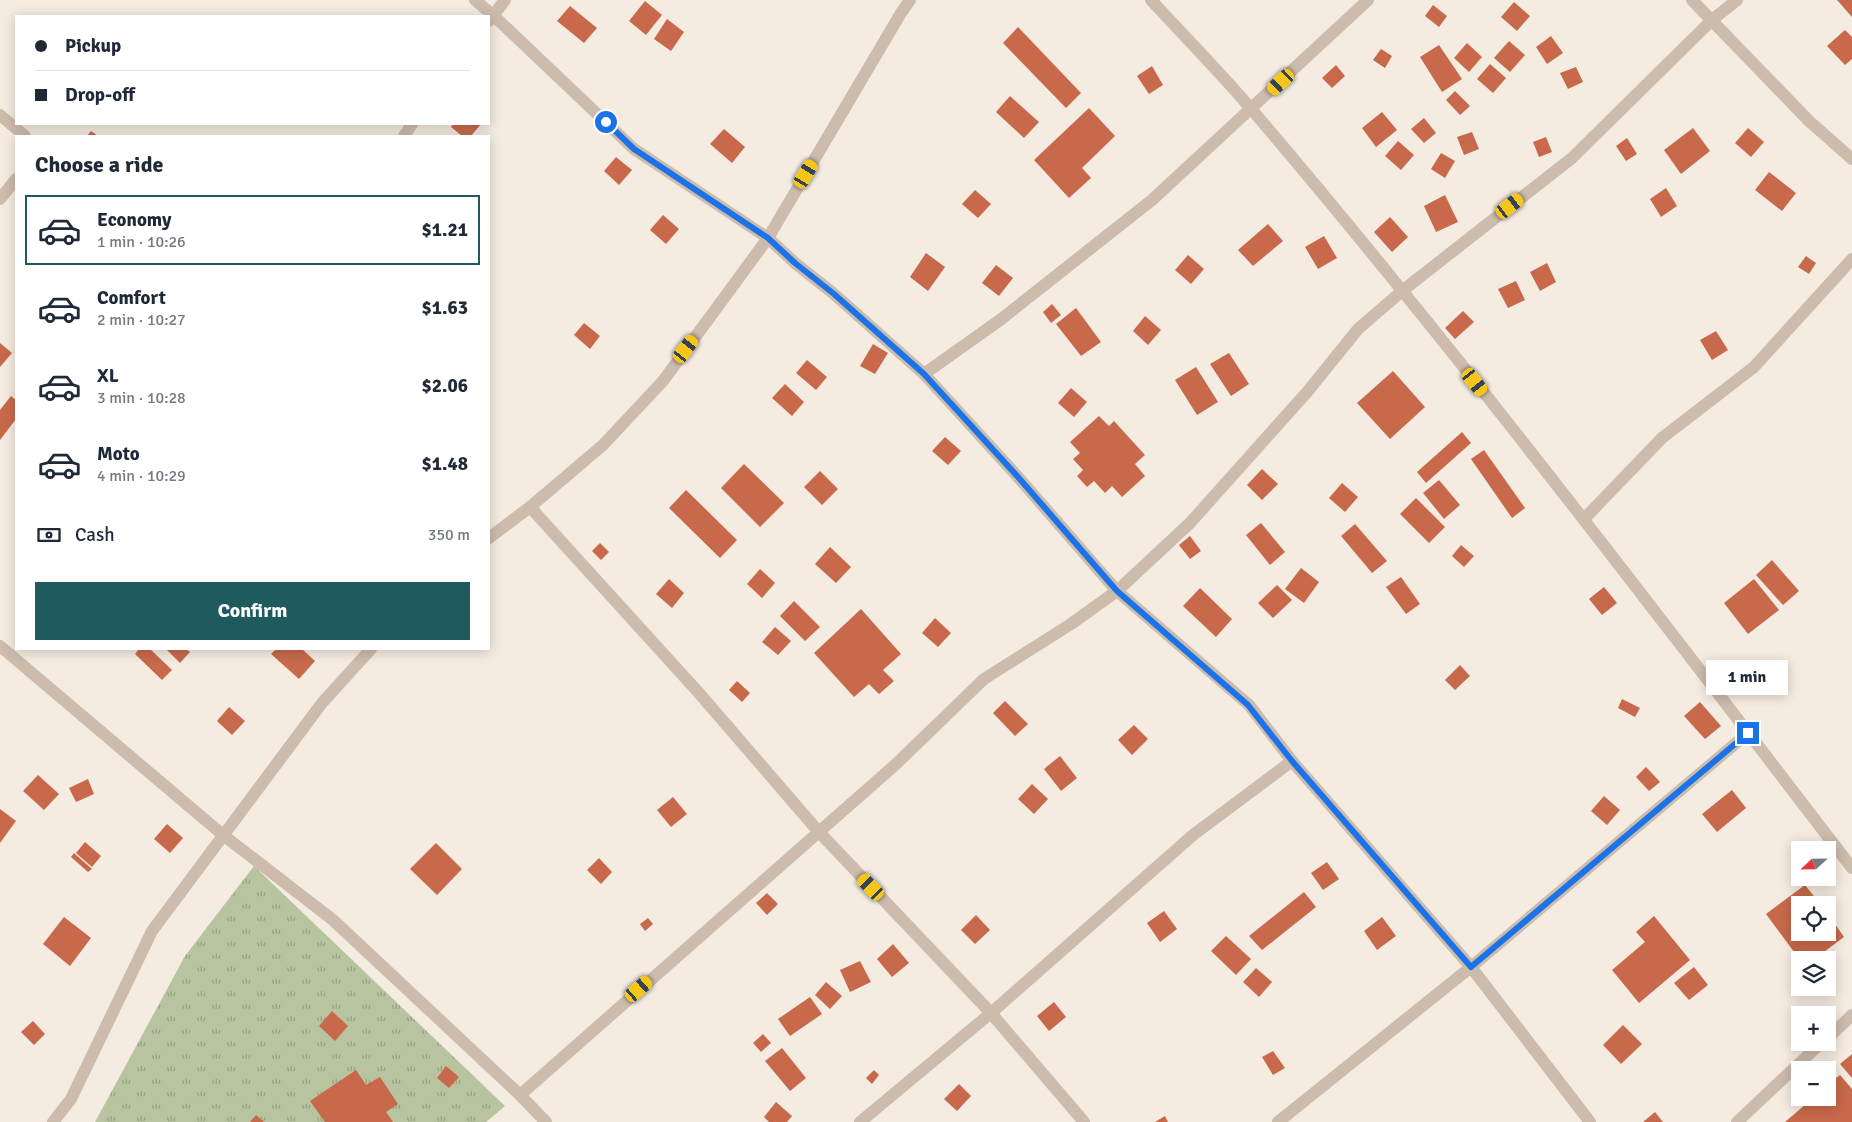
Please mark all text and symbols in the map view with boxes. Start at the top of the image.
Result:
text: Pickup [65,34,121,58]
car [1264,66,1297,98]
text: Drop-off [65,83,135,107]
route start [595,111,617,133]
text: Choose a ride [35,151,163,178]
car [791,157,820,191]
car [1493,191,1526,221]
icon: car [37,208,82,253]
text: Economy [97,208,171,232]
text: $1.21 [422,218,468,242]
text: 1 min · 10:26 [97,232,186,252]
icon: car [37,286,82,331]
text: Comfort [97,286,166,310]
text: $1.63 [422,296,468,320]
text: 2 min · 10:27 [97,310,186,330]
car [670,333,701,365]
icon: car [37,364,82,409]
text: XL [97,364,119,388]
car [1459,366,1490,398]
text: $2.06 [422,374,468,398]
text: 3 min · 10:28 [97,388,186,408]
icon: car [37,442,82,487]
text: Moto [97,442,140,466]
text: $1.48 [422,452,468,476]
text: 4 min · 10:29 [97,466,186,486]
icon: cash [35,521,63,549]
text: Cash [75,523,115,547]
text: 350 m [428,525,470,545]
button: Confirm [35,582,470,640]
callout: 1 min [1707,660,1789,696]
text: 1 min [1728,667,1766,687]
route end [1737,722,1759,744]
north arrow [1791,841,1836,886]
map controls [1791,841,1836,1106]
car [855,871,886,903]
button: locate [1791,896,1836,941]
button: layers [1791,951,1836,996]
car [622,973,655,1005]
button: + [1791,1006,1836,1051]
button: − [1791,1061,1836,1106]

